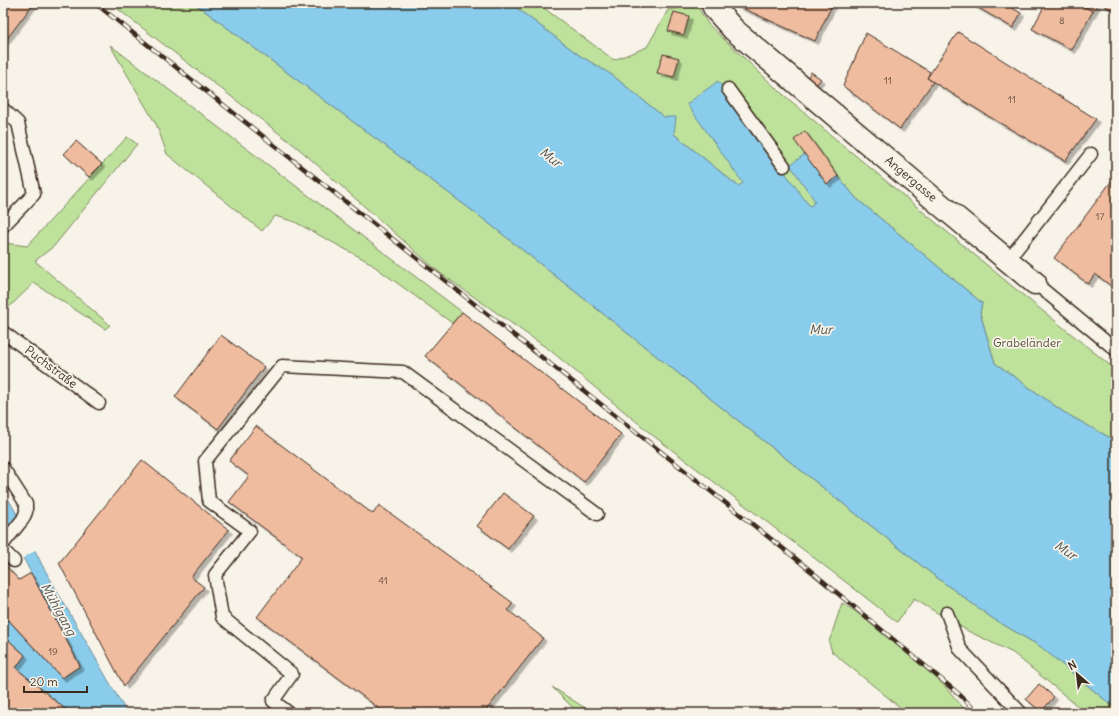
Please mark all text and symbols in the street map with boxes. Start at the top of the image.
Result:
house number: 8 [1059,14,1065,27]
house number: 11 [884,74,892,87]
house number: 11 [1008,93,1016,106]
water label: Mur [536,144,566,172]
street label: Angergasse [882,152,940,205]
house number: 17 [1096,210,1105,223]
water label: Mur [809,321,834,338]
park label: Grabeländer [993,335,1061,350]
street label: Puchstraße [22,342,80,391]
water label: Mur [1051,537,1082,565]
house number: 41 [378,574,388,587]
water label: Mühlgang [37,580,81,640]
house number: 19 [48,645,58,658]
north arrow [1057,654,1097,694]
text: N [1066,657,1079,673]
scale bar [24,668,87,694]
text: 20 m [30,674,58,689]

